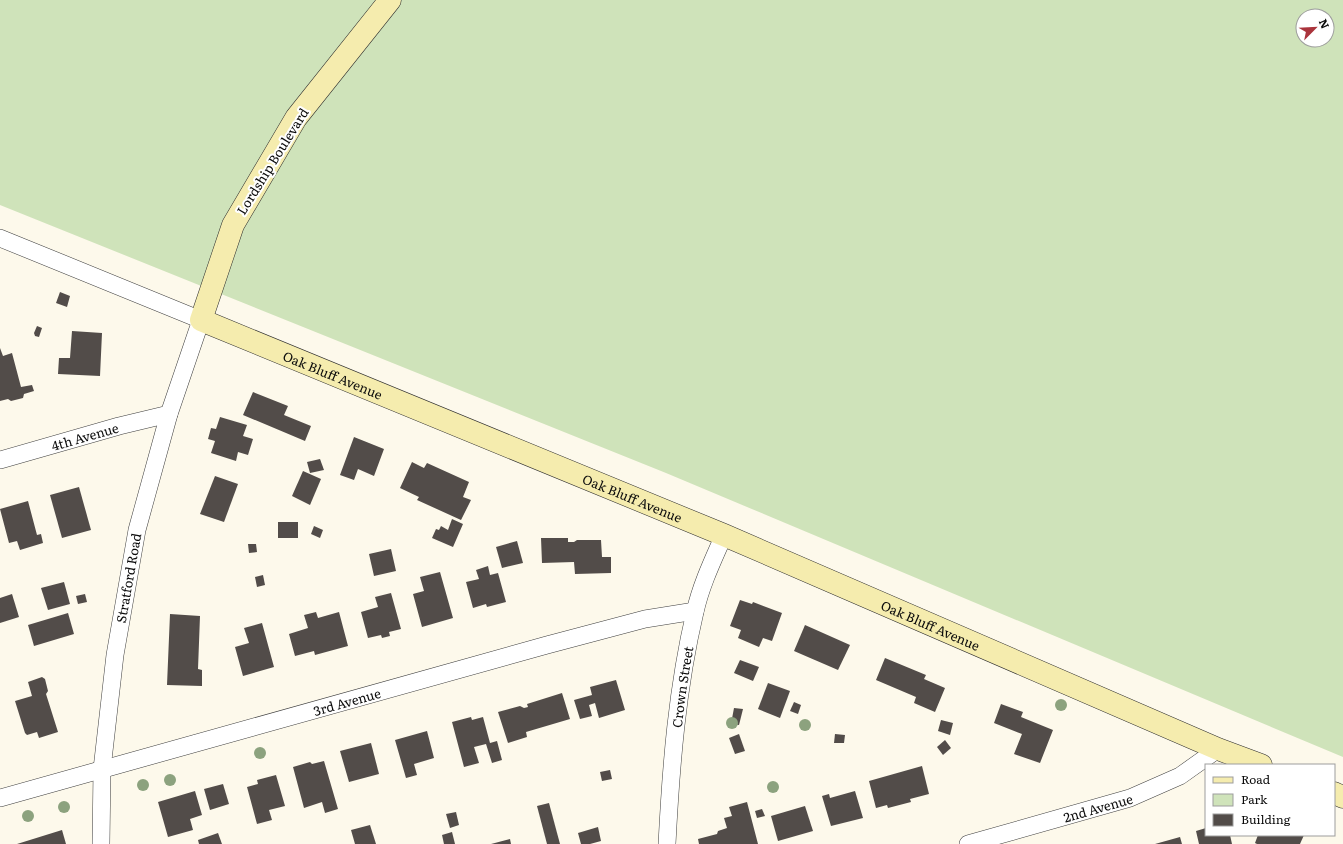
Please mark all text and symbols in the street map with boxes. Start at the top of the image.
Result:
north arrow [1295,8,1335,48]
text: N [1316,16,1334,31]
street label: Lordship Boulevard [231,104,313,218]
street label: Oak Bluff Avenue [280,345,386,403]
street label: 4th Avenue [49,417,121,454]
street label: Oak Bluff Avenue [580,469,686,527]
street label: Stratford Road [111,531,145,625]
street label: Oak Bluff Avenue [878,595,983,654]
street label: Crown Street [666,644,697,729]
street label: 3rd Avenue [311,682,383,720]
legend [1205,764,1335,836]
text: Road [1241,770,1271,788]
street label: 2nd Avenue [1061,788,1135,826]
text: Park [1241,790,1268,808]
text: Building [1241,810,1291,828]

